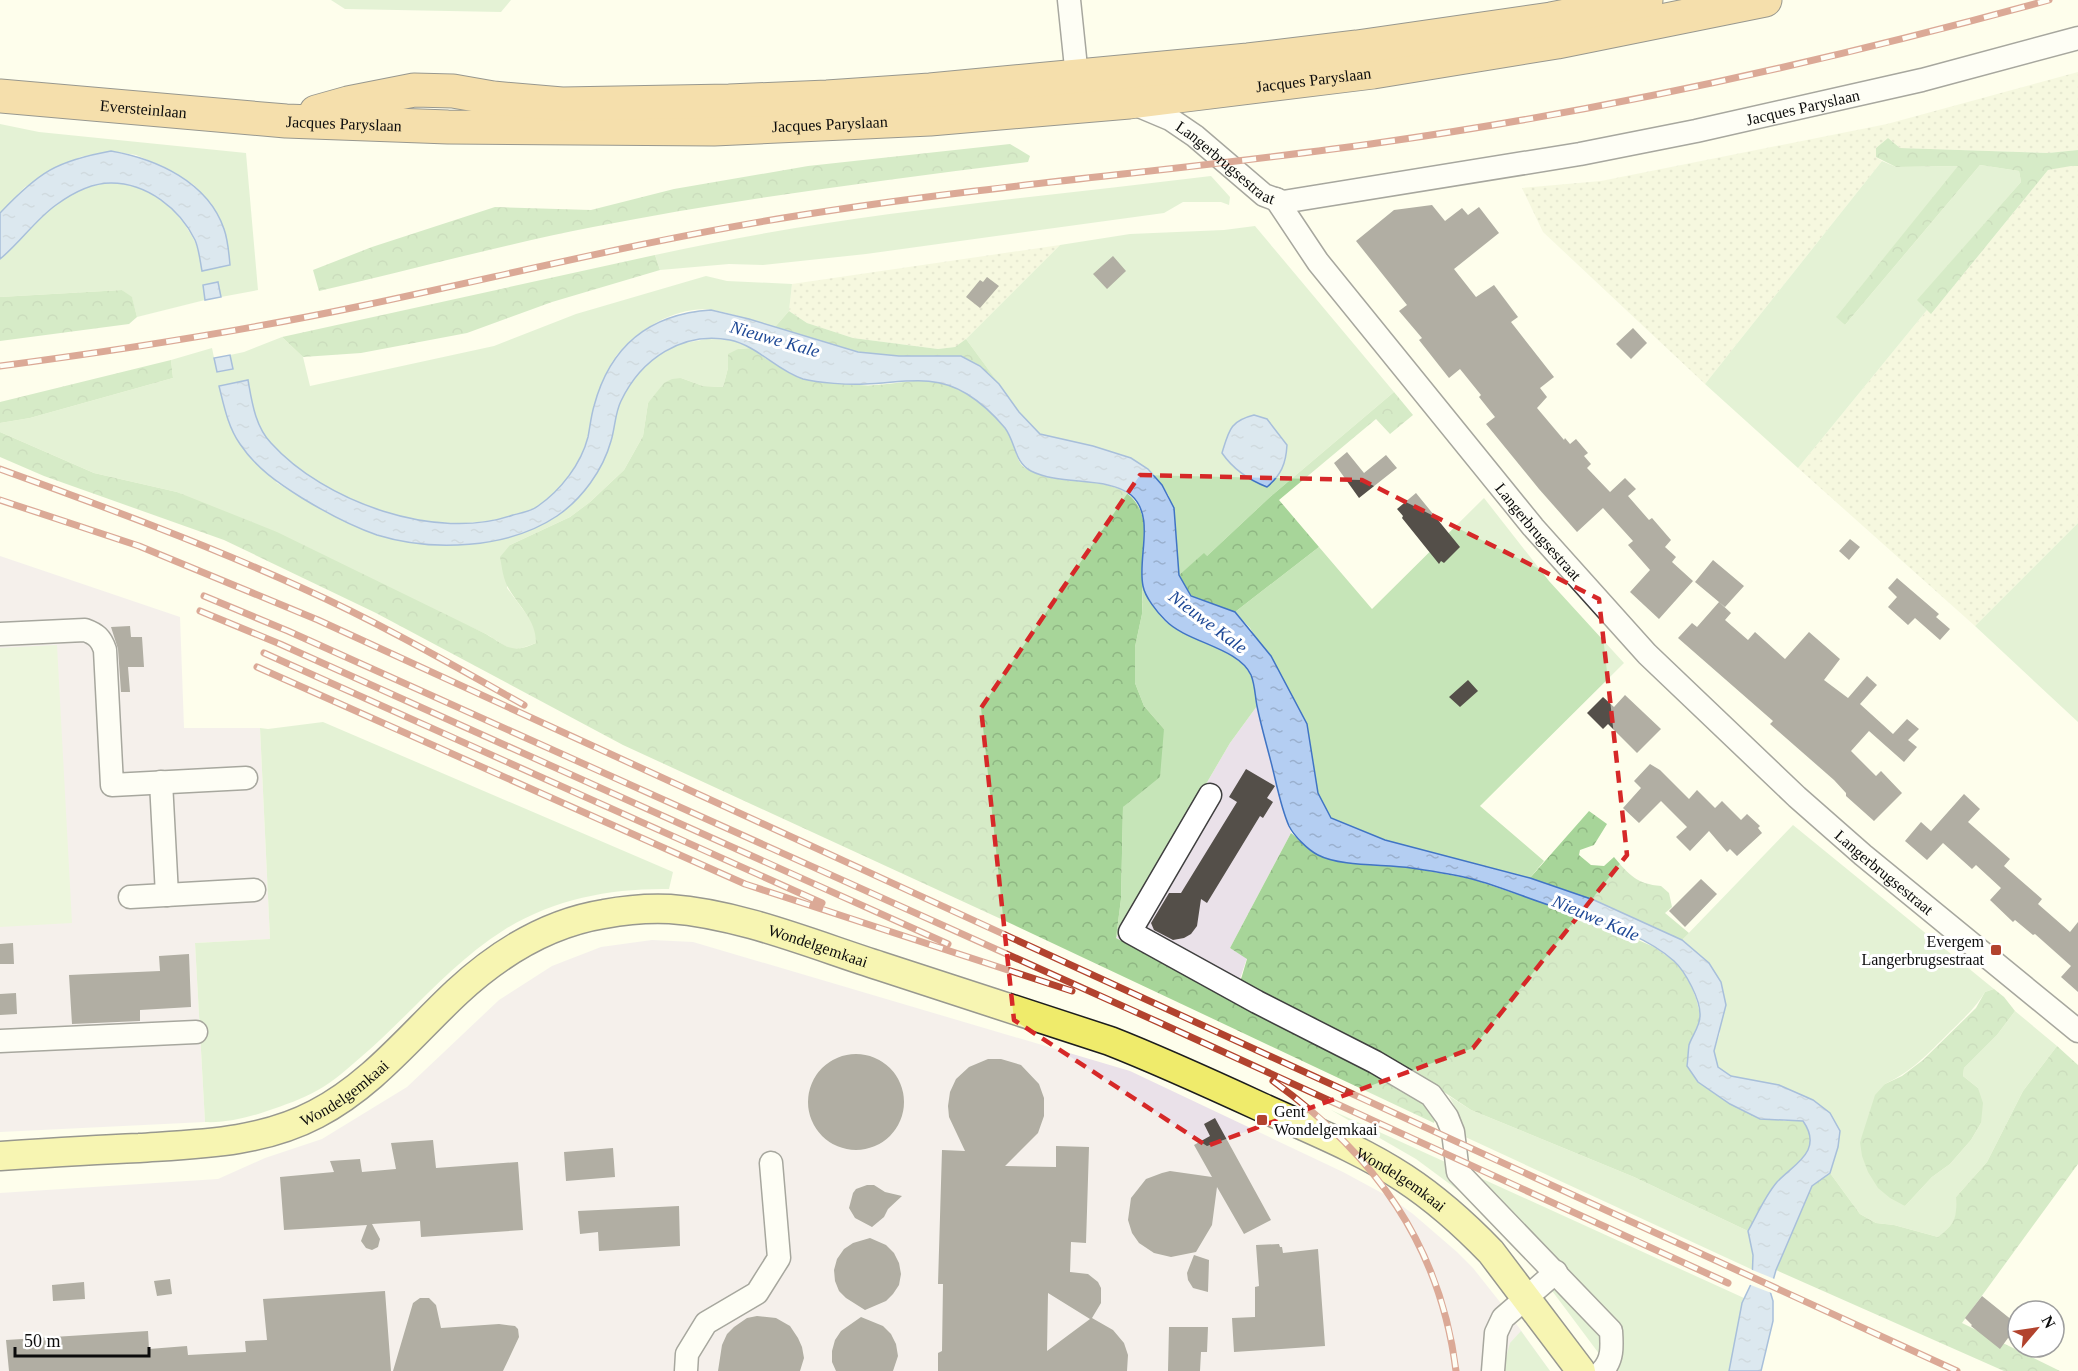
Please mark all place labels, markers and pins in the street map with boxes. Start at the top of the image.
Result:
place label: Evergem Langerbrugsestraat [1861,933,1985,969]
marker: Evergem Langerbrugsestraat [1989,943,2003,957]
place label: Gent Wondelgemkaai [1274,1103,1378,1139]
marker: Gent Wondelgemkaai [1255,1113,1269,1127]

